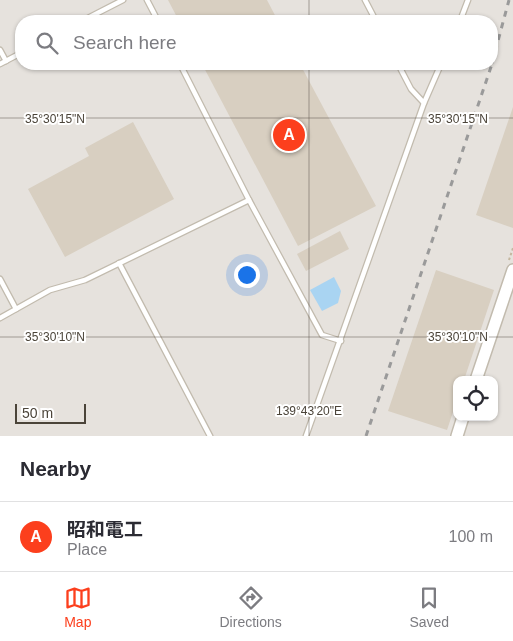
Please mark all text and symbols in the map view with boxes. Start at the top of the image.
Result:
search box [15,15,498,70]
icon: search [33,29,61,57]
text: Search here [73,32,177,53]
text: 35°30'15"N [25,112,85,126]
text: 35°30'15"N [428,112,488,126]
pin: A [273,116,305,154]
your location [234,262,260,288]
text: 35°30'10"N [25,330,85,344]
text: 35°30'10"N [428,330,488,344]
map controls [453,376,498,421]
button: locate [453,376,498,421]
scale bar [15,401,86,424]
text: 139°43'20"E [276,404,342,418]
text: 50 m [22,405,53,421]
text: Nearby [20,457,91,480]
text: 昭和電工 [67,519,143,540]
text: A [30,528,42,545]
text: 100 m [449,528,493,545]
text: Place [67,541,107,558]
tab: Map [64,584,92,630]
tab: Directions [220,584,282,630]
tab: Saved [409,584,449,630]

